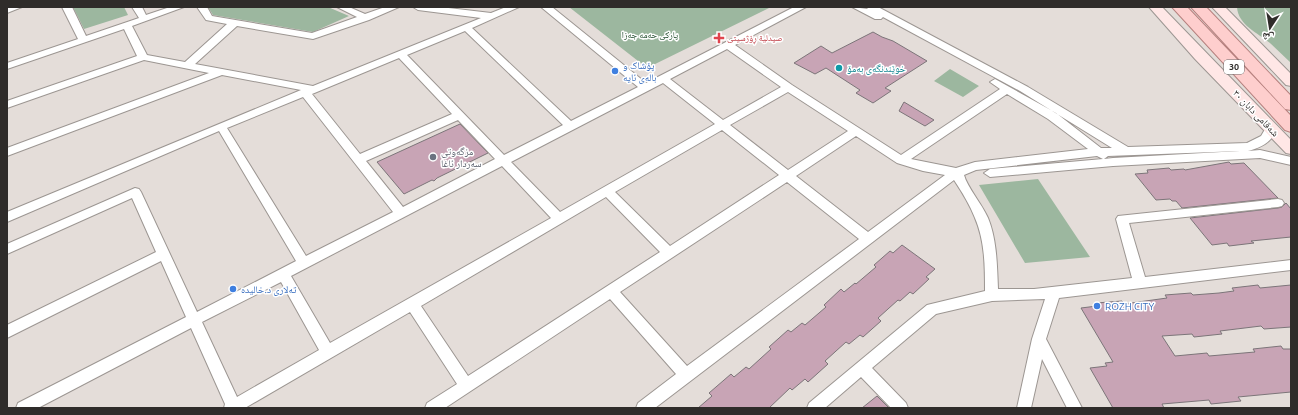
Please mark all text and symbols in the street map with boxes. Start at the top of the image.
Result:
north arrow [1250,8,1290,48]
text: ش [1261,29,1275,45]
park label: پارکی حەمە جەزا [622,30,678,41]
marker: صيدلية ڕۆژسیتی [714,33,724,43]
place label: صيدلية ڕۆژسیتی [727,33,783,45]
place label: پۆشاک و بالەی ئایە [623,60,657,84]
road number: 30 [1224,60,1244,74]
marker: خوێندنگەی بەمۆ [834,63,844,73]
place label: خوێندنگەی بەمۆ [847,63,907,75]
marker: پۆشاک و بالەی ئایە [610,66,620,76]
street label: شەقامی دابان ٣٠ [1230,87,1281,140]
place label: مزگەوتی سەردار ئاغا [441,146,482,169]
marker: مزگەوتی سەردار ئاغا [428,152,438,162]
marker: تەلاری د.خالیدە [228,284,238,294]
place label: تەلاری د.خالیدە [241,284,297,296]
marker: ROZH CITY [1092,301,1102,311]
place label: ROZH CITY [1105,301,1154,312]

